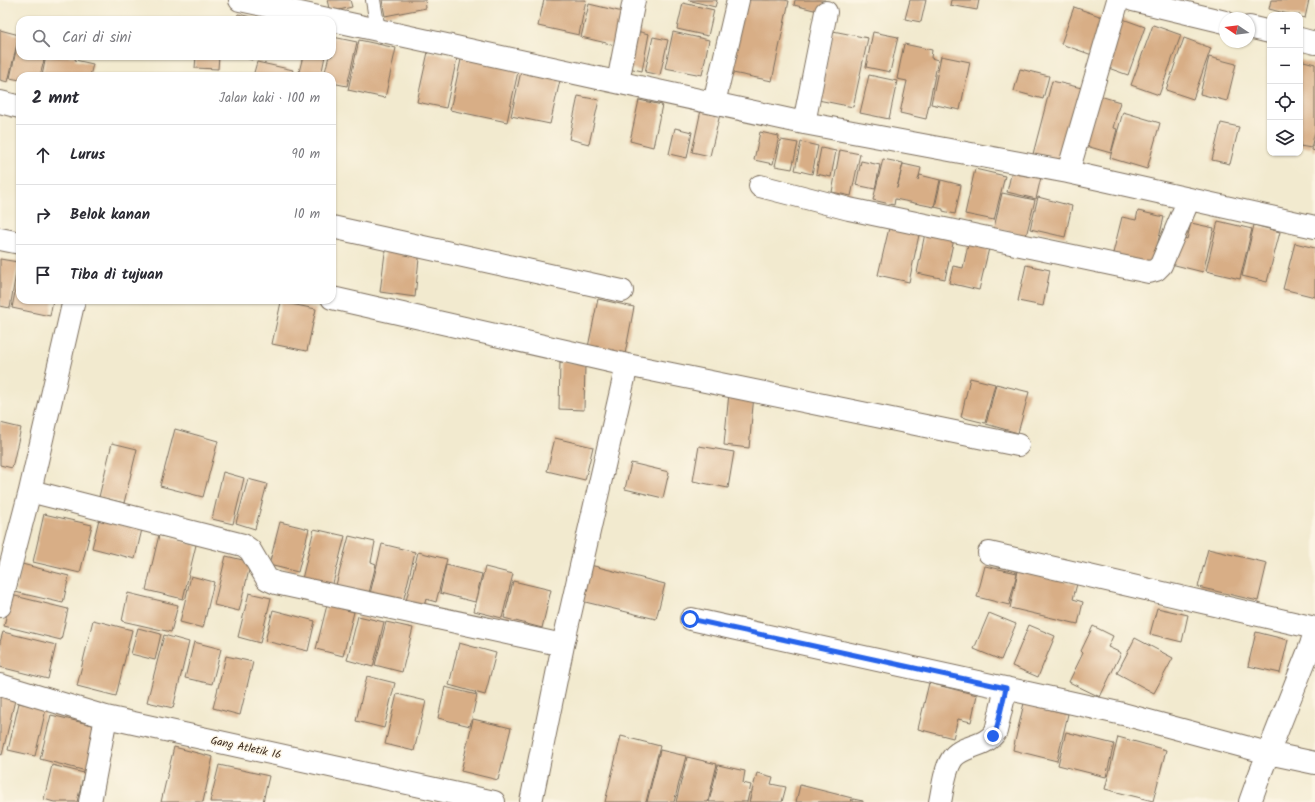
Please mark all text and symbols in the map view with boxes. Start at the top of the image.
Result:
north arrow [1219,12,1255,48]
map controls [1267,12,1303,156]
button: + [1267,12,1303,48]
search box [16,16,336,60]
text: Cari di sini [62,26,131,50]
icon: search [30,27,52,49]
button: − [1267,48,1303,84]
button: locate [1267,84,1303,120]
text: 2 mnt [32,85,79,112]
text: Jalan kaki · 100 m [219,88,320,109]
button: layers [1267,120,1303,156]
text: Lurus [70,143,105,167]
icon: ahead [32,144,54,166]
text: 90 m [292,144,320,165]
text: Belok kanan [70,203,150,227]
icon: right [32,204,54,226]
text: 10 m [294,204,320,225]
text: Tiba di tujuan [70,263,163,287]
icon: arrive [32,264,54,286]
route start [681,610,699,628]
route end [984,727,1002,745]
street label: Gang Atletik 16 [209,732,283,764]

